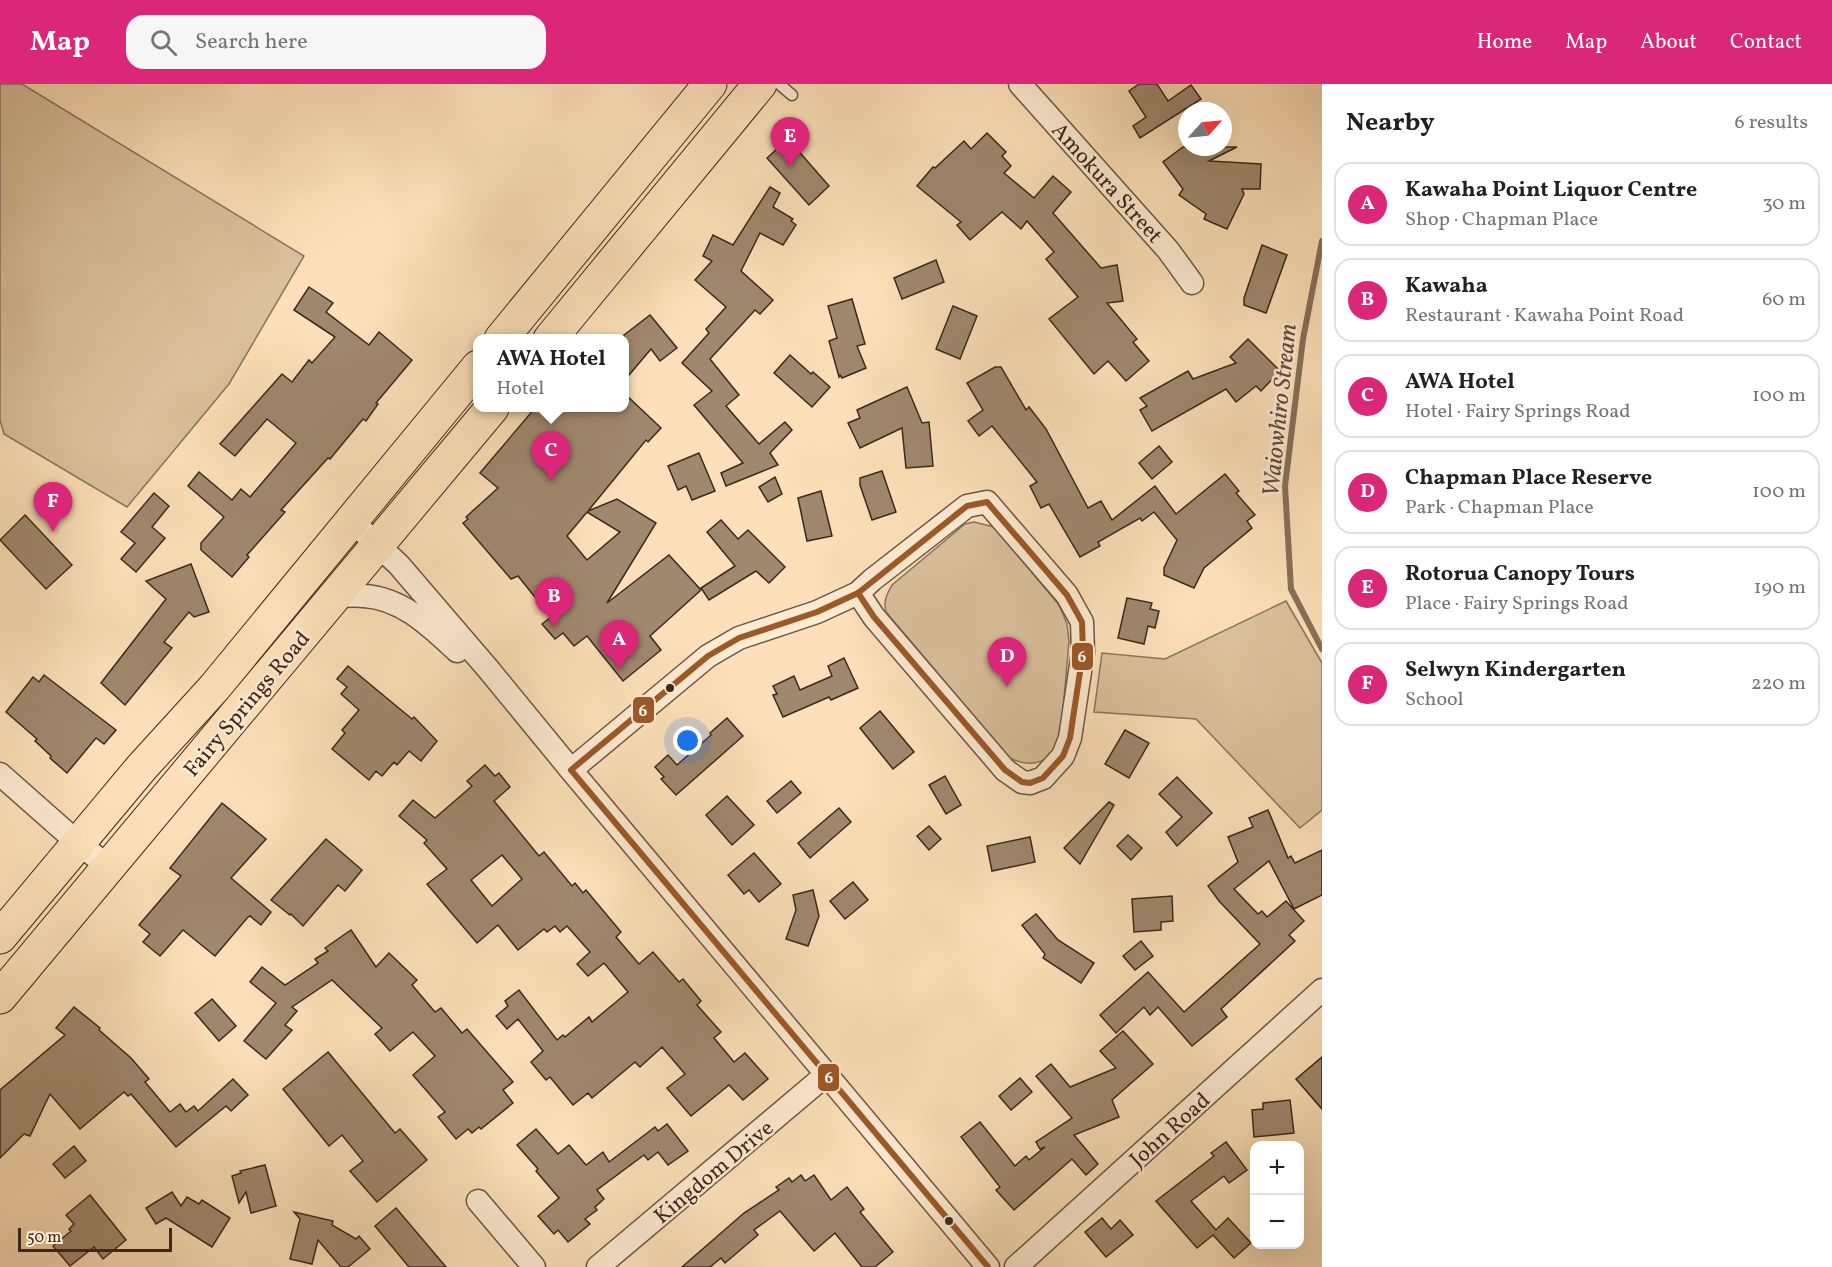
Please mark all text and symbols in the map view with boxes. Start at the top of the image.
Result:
search box [126,15,546,69]
text: Map [30,23,90,62]
icon: search [147,26,180,59]
text: Search here [195,27,308,58]
text: Home [1477,28,1532,57]
text: Map [1565,28,1607,57]
text: About [1640,28,1697,57]
text: Contact [1730,28,1802,57]
north arrow [1178,102,1232,156]
text: Nearby [1346,105,1435,141]
text: 6 results [1735,109,1808,137]
street label: Amokura Street [1043,116,1169,251]
pin: E [770,118,810,167]
text: Kawaha Point Liquor Centre [1405,175,1697,206]
text: A [1360,190,1375,218]
text: 30 m [1762,190,1806,218]
text: Shop · Chapman Place [1405,206,1598,234]
text: Kawaha [1405,271,1488,302]
text: B [1361,286,1374,314]
text: 60 m [1762,286,1806,314]
text: Restaurant · Kawaha Point Road [1405,302,1684,330]
water label: Waiowhiro Stream [1255,322,1307,498]
popup [473,334,629,412]
text: AWA Hotel [496,344,606,375]
text: AWA Hotel [1405,367,1515,398]
text: Hotel [496,375,544,403]
text: C [1361,382,1374,410]
text: 100 m [1752,382,1806,410]
text: Hotel · Fairy Springs Road [1405,398,1630,426]
pin: C [532,432,570,481]
text: Chapman Place Reserve [1405,463,1652,494]
text: D [1360,478,1375,506]
text: 100 m [1752,478,1806,506]
pin: F [34,482,72,532]
text: Park · Chapman Place [1405,494,1594,522]
text: Rotorua Canopy Tours [1405,559,1635,590]
text: E [1361,574,1374,602]
text: 190 m [1754,574,1806,602]
pin: B [534,578,574,627]
text: Place · Fairy Springs Road [1405,590,1628,618]
pin: A [600,620,638,670]
street label: Fairy Springs Road [178,625,318,784]
pin: D [988,638,1026,687]
line badge: 6 [1071,642,1094,671]
text: 6 [1078,647,1087,669]
text: Selwyn Kindergarten [1405,655,1626,686]
text: F [1362,670,1373,698]
text: 220 m [1751,670,1806,698]
unlabelled marker [664,682,676,694]
text: School [1405,686,1463,714]
line badge: 6 [632,696,655,724]
text: 6 [639,701,648,723]
your location [673,726,702,755]
line badge: 6 [817,1063,840,1092]
text: 6 [825,1068,834,1090]
street label: John Road [1123,1086,1218,1176]
street label: Kingdom Drive [648,1114,781,1232]
map controls [1250,1141,1304,1249]
button: + [1250,1141,1304,1195]
button: − [1250,1195,1304,1249]
unlabelled marker [943,1215,955,1227]
scale bar [18,1225,172,1252]
text: 50 m [27,1227,61,1249]

